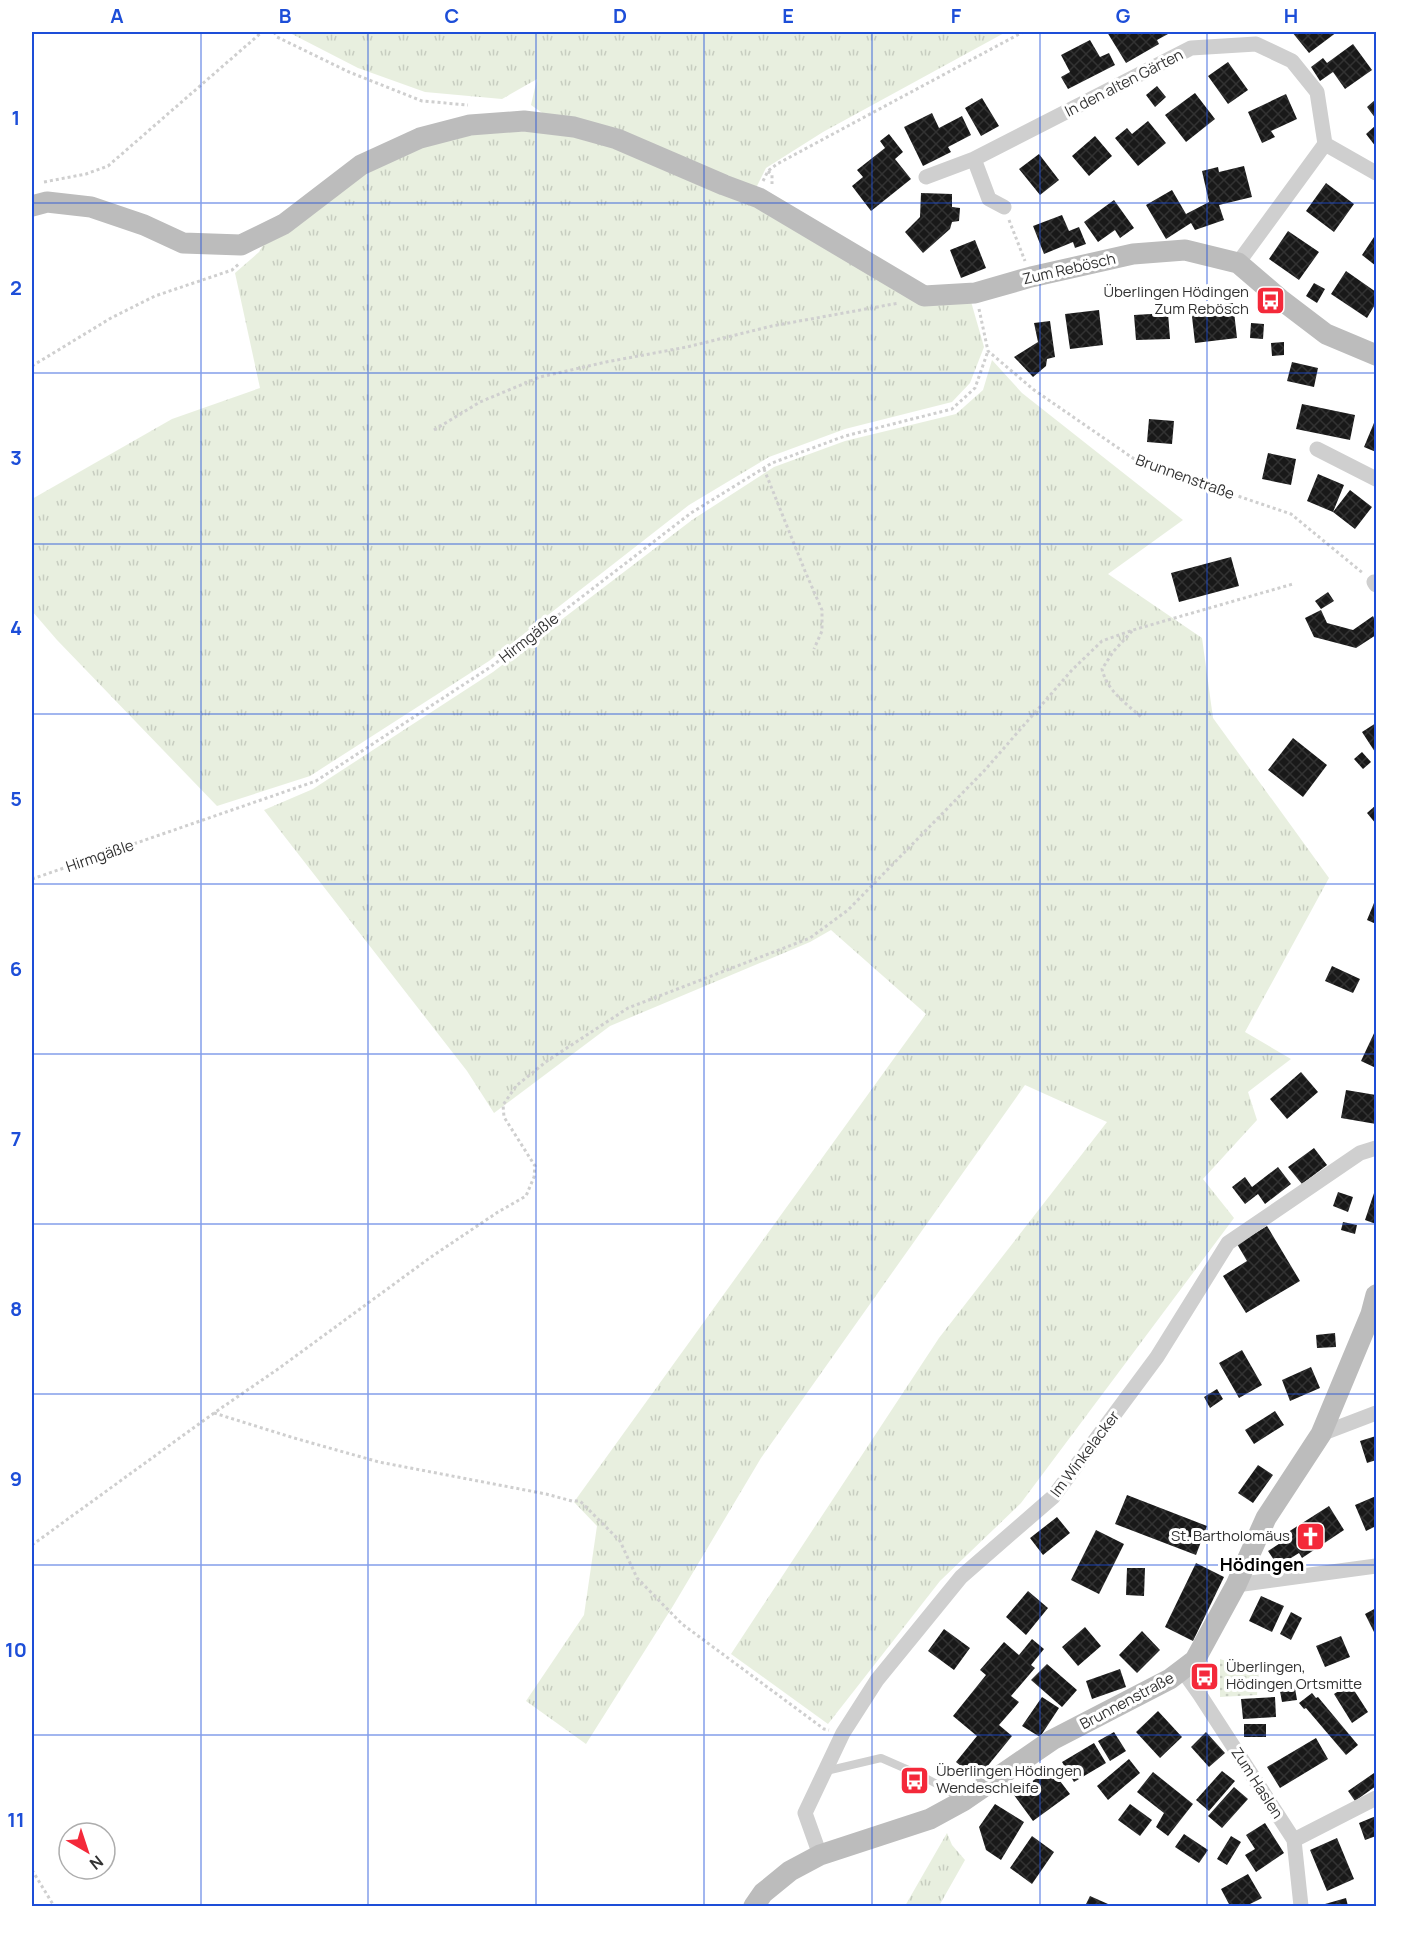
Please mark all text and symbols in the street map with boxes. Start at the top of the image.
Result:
text: A [110,2,124,29]
text: B [279,2,292,29]
text: C [445,2,459,29]
text: D [613,2,627,29]
text: E [782,2,794,29]
text: F [951,2,962,29]
text: G [1116,2,1131,29]
text: H [1284,2,1298,29]
street label: In den alten Gärten [1061,44,1187,121]
text: 1 [12,104,20,131]
street label: Zum Rebösch [1020,248,1118,289]
text: 2 [10,274,22,301]
place label: Überlingen Hödingen Zum Rebösch [1103,281,1249,319]
bus stop icon: Überlingen Hödingen Zum Rebösch [1254,285,1286,317]
text: 3 [10,444,22,471]
street label: Brunnenstraße [1133,449,1238,504]
street label: Hirmgäßle [495,608,563,668]
text: 4 [10,614,22,641]
text: 5 [10,785,22,812]
street label: Hirmgäßle [63,834,137,877]
text: 6 [10,955,22,982]
text: 7 [11,1125,21,1152]
text: 8 [10,1295,22,1322]
street label: Im Winkelacker [1045,1406,1124,1501]
text: 9 [10,1465,22,1492]
church icon: St. Bartholomäus [1295,1520,1327,1552]
place label: St. Bartholomäus [1171,1525,1290,1546]
district label: Hödingen [1220,1552,1304,1576]
text: 10 [5,1636,27,1663]
place label: Überlingen, Hödingen Ortsmitte [1226,1656,1362,1694]
bus stop icon: Überlingen, Hödingen Ortsmitte [1189,1660,1221,1692]
street label: Brunnenstraße [1076,1667,1178,1734]
street label: Zum Haslen [1226,1743,1288,1823]
place label: Überlingen Hödingen Wendeschleife [936,1760,1082,1798]
bus stop icon: Überlingen Hödingen Wendeschleife [899,1764,931,1796]
text: 11 [7,1806,25,1833]
north arrow [57,1821,117,1881]
text: N [85,1850,108,1875]

